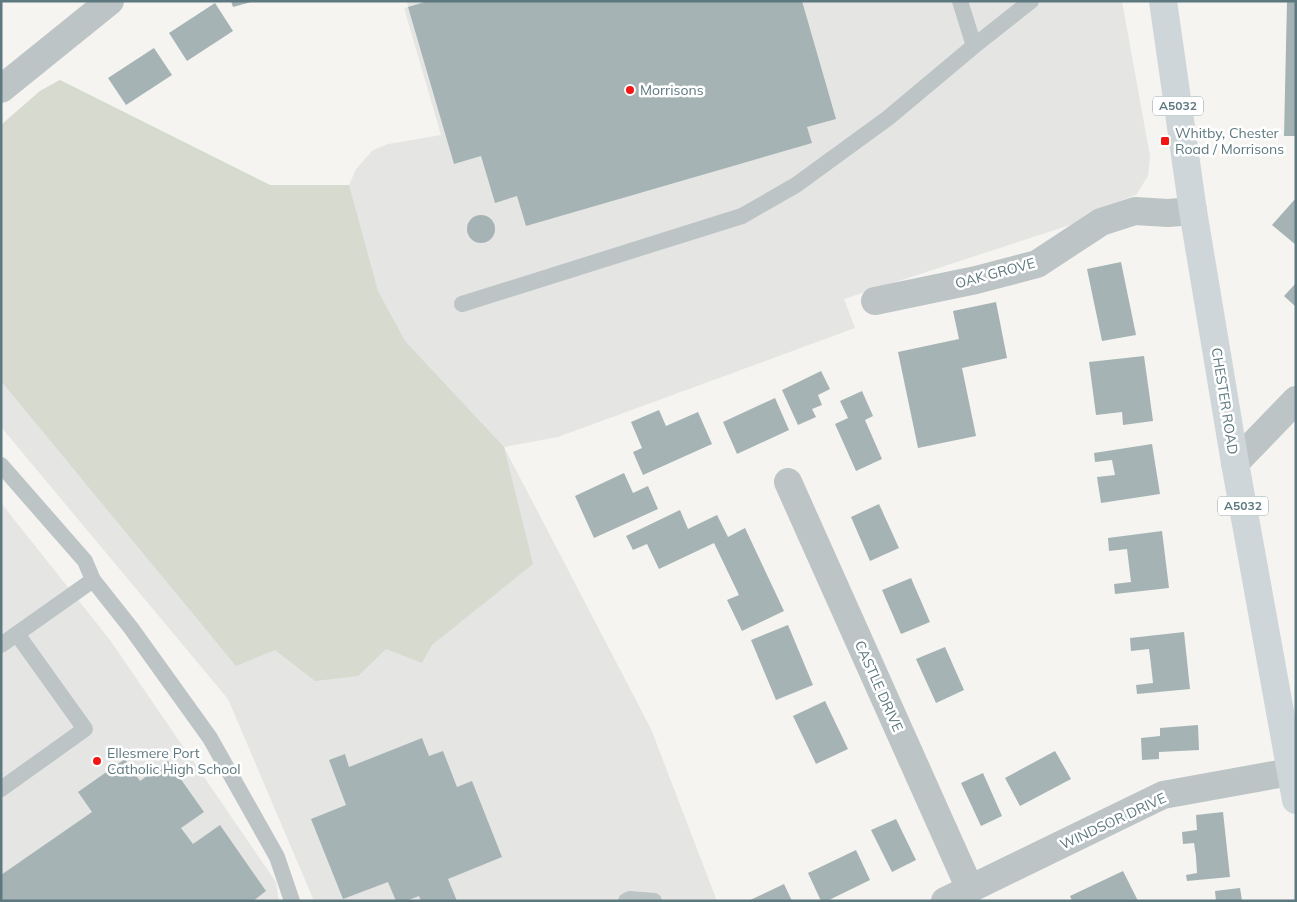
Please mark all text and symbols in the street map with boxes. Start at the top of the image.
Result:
place label: Morrisons [640,81,704,99]
marker: Morrisons [624,84,636,96]
road number: A5032 [1153,96,1203,115]
place label: Whitby, Chester Road / Morrisons [1175,124,1284,158]
marker: Whitby, Chester Road / Morrisons [1159,135,1171,147]
street label: OAK GROVE [953,254,1037,292]
street label: CHESTER ROAD [1208,346,1242,456]
road number: A5032 [1218,496,1268,516]
street label: CASTLE DRIVE [851,638,907,734]
place label: Ellesmere Port Catholic High School [107,744,241,778]
marker: Ellesmere Port Catholic High School [91,755,103,767]
street label: WINDSOR DRIVE [1057,789,1169,853]

